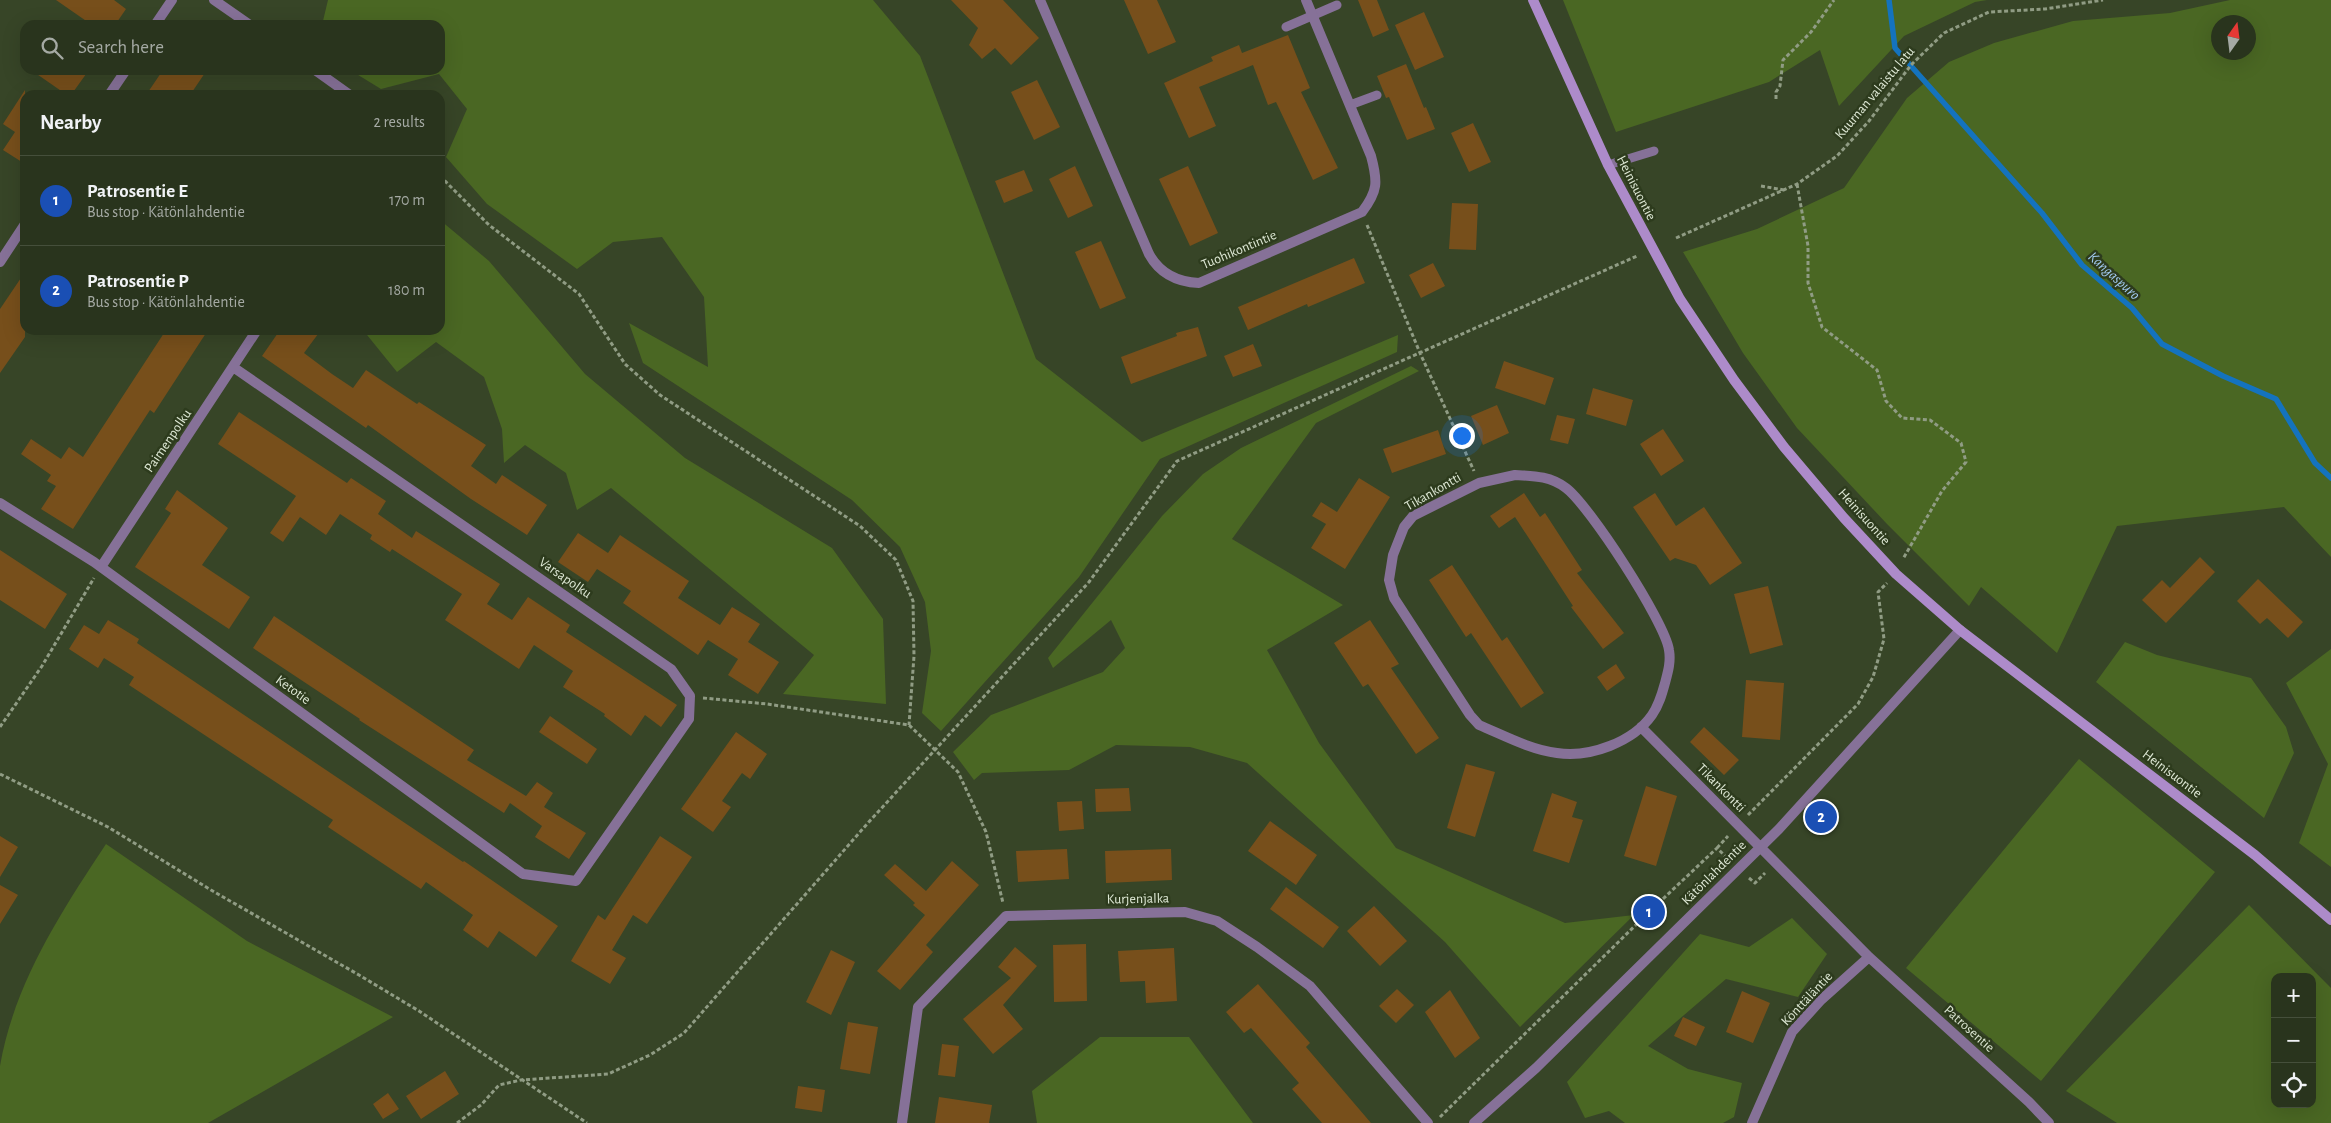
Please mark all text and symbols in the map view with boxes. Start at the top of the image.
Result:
north arrow [2211,15,2256,60]
search box [20,20,445,75]
icon: search [38,34,66,62]
text: Search here [78,38,164,57]
street label: Kuurnan valaistu latu [1833,44,1917,142]
text: Nearby [40,112,101,133]
text: 2 results [373,114,425,130]
street label: Heinisuontie [1614,153,1658,223]
text: Patrosentie E [87,182,188,201]
text: 1 [53,192,59,208]
text: 170 m [389,192,425,208]
text: Bus stop · Kätönlahdentie [87,204,245,220]
street label: Tuohikontintie [1199,228,1279,272]
water label: Kangaspuro [2085,249,2143,303]
text: Patrosentie P [87,272,189,291]
text: 2 [52,282,60,298]
text: 180 m [388,282,425,298]
text: Bus stop · Kätönlahdentie [87,294,245,310]
street label: Paimenpolku [142,407,194,475]
your location [1449,423,1475,449]
street label: Tikankontti [1403,470,1463,514]
street label: Heinisuontie [1835,486,1893,548]
street label: Varsapolku [536,555,594,601]
street label: Ketotie [273,673,313,707]
street label: Heinisuontie [2140,747,2204,801]
street label: Tikankontti [1694,761,1748,815]
pin: 2 [1805,798,1837,836]
street label: Kätönlahdentie [1679,838,1749,908]
street label: Kurjenjalka [1107,891,1170,907]
pin: 1 [1633,893,1665,931]
street label: Könttäläntie [1779,969,1835,1029]
map controls [2271,973,2316,1108]
button: + [2271,973,2316,1018]
street label: Patrosentie [1941,1003,1997,1055]
button: − [2271,1018,2316,1063]
button: locate [2271,1063,2316,1108]

